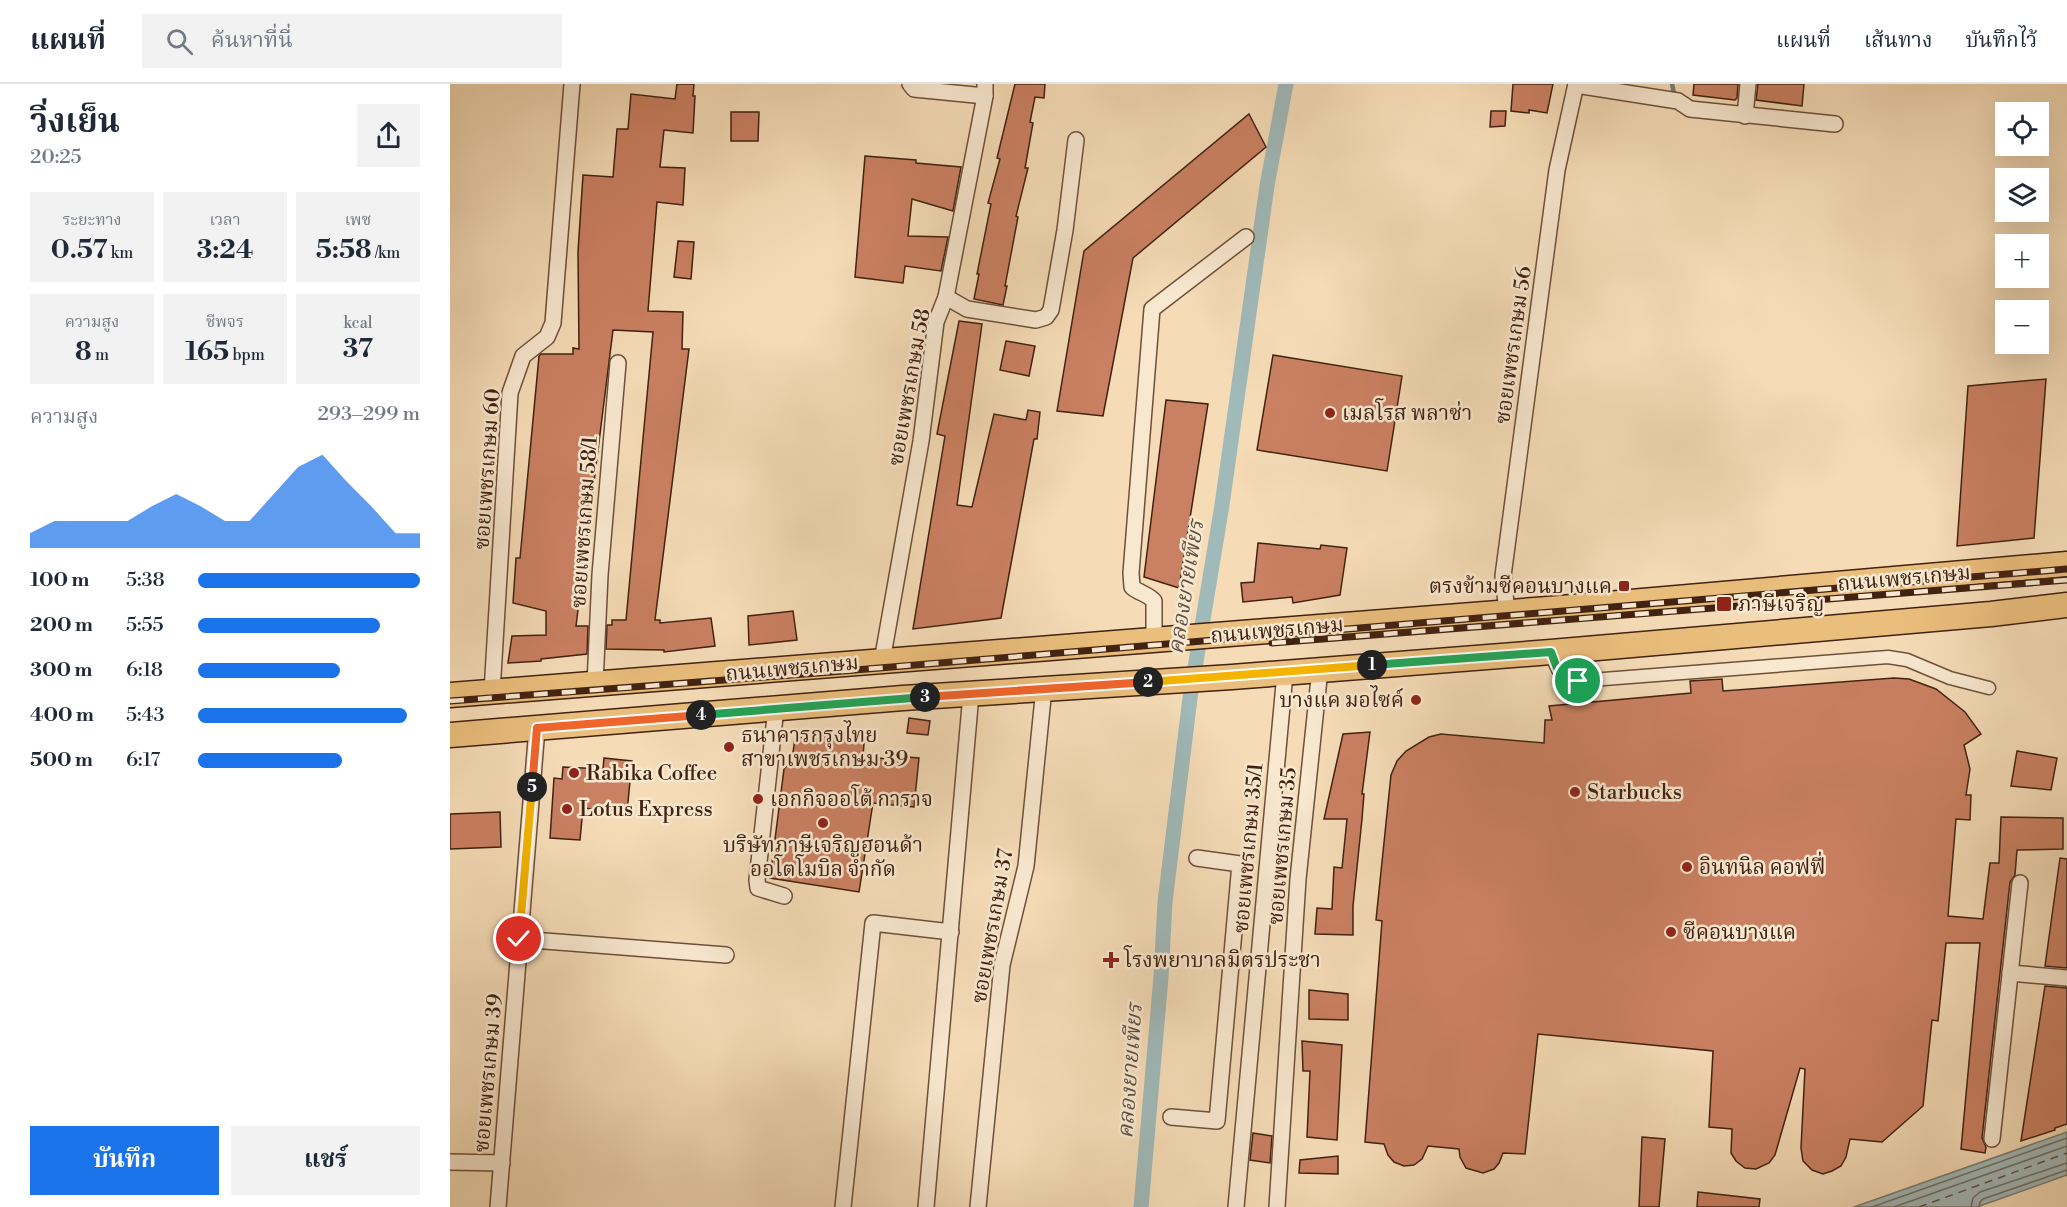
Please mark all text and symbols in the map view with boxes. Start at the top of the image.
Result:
search box [142,14,562,68]
text: แผนที่ [30,23,106,58]
icon: search [163,25,196,58]
text: ค้นหาที่นี่ [211,27,293,54]
text: แผนที่ [1776,28,1831,54]
text: เส้นทาง [1864,28,1932,54]
text: บันทึกไว้ [1965,28,2037,54]
text: วิ่งเย็น [30,102,120,143]
map controls [1995,102,2049,354]
button: locate [1995,102,2049,156]
button: share [357,104,420,167]
text: 20:25 [30,145,82,170]
button: layers [1995,168,2049,222]
text: ระยะทาง [62,210,122,230]
text: เวลา [209,210,241,230]
text: เพซ [345,210,371,230]
text: 0.57 [51,234,107,266]
text: 3:24 [197,234,253,266]
text: 5:58 [316,234,372,266]
button: + [1995,234,2049,288]
text: km [107,243,133,263]
text: /km [372,243,400,263]
street label: ซอยเพชรเกษม 56 [1490,264,1538,426]
button: − [1995,300,2049,354]
street label: ซอยเพชรเกษม 58 [883,306,937,468]
text: ความสูง [65,312,119,332]
text: ชีพจร [206,312,244,332]
text: kcal [343,313,373,333]
text: 37 [343,333,373,365]
text: 8 [75,336,92,368]
text: 165 [185,336,229,368]
text: m [92,345,109,365]
text: bpm [229,345,265,365]
street label: ซอยเพชรเกษม 60 [469,388,507,551]
place label: เมลโรส พลาซ่า [1342,398,1472,427]
text: 293–299 m [317,402,420,427]
text: ความสูง [30,405,98,430]
marker: เมลโรส พลาซ่า [1323,406,1337,420]
street label: ซอยเพชรเกษม 58/1 [566,435,604,609]
water label: คลองยายเพียร [1163,516,1211,656]
street label: ถนนเพชรเกษม [1836,560,1972,598]
text: 100 m [30,568,89,593]
text: 5:38 [126,568,165,593]
place label: ตรงข้ามซีคอนบางแค [1429,574,1612,600]
marker: ตรงข้ามซีคอนบางแค [1617,579,1631,593]
place label: ภาษีเจริญ [1738,592,1824,618]
marker: ภาษีเจริญ [1715,595,1733,613]
street label: ถนนเพชรเกษม [1209,612,1345,650]
text: 200 m [30,613,93,638]
text: 5:55 [126,613,164,638]
street label: ถนนเพชรเกษม [724,650,860,688]
pin: 1 [1357,650,1387,680]
text: 1 [1368,655,1376,675]
pin [1552,655,1603,706]
text: 300 m [30,658,93,683]
text: 6:18 [126,658,163,683]
icon: arrive [1561,664,1594,697]
pin: 2 [1133,667,1163,697]
text: 2 [1143,672,1153,692]
pin: 3 [910,682,940,712]
place label: บางแค มอไซค์ [1279,685,1404,714]
text: 3 [920,687,930,707]
marker: บางแค มอไซค์ [1409,693,1423,707]
pin: 4 [686,700,716,730]
text: 400 m [30,703,94,728]
text: 5:43 [126,703,164,728]
text: 4 [696,705,706,725]
place label: ธนาคารกรุงไทย สาขาเพชรเกษม 39 [741,720,908,773]
marker: ธนาคารกรุงไทย สาขาเพชรเกษม 39 [722,740,736,754]
text: 500 m [30,748,93,773]
text: 6:17 [126,748,160,773]
place label: Rabika Coffee [586,761,717,787]
street label: ซอยเพชรเกษม 35/1 [1229,762,1269,934]
marker: Rabika Coffee [567,766,581,780]
street label: ซอยเพชรเกษม 35 [1263,766,1303,926]
pin: 5 [517,772,547,802]
text: 5 [527,777,537,797]
place label: Starbucks [1587,780,1682,806]
place label: เอกกิจออโต้ การาจ [770,784,933,813]
marker: Starbucks [1568,785,1582,799]
marker: เอกกิจออโต้ การาจ [751,792,765,806]
place label: Lotus Express [579,797,713,823]
marker: Lotus Express [560,802,574,816]
marker: บริษัทภาษีเจริญฮอนด้า ออโตโมบิล จำกัด [816,816,830,830]
place label: บริษัทภาษีเจริญฮอนด้า ออโตโมบิล จำกัด [723,833,923,883]
street label: ซอยเพชรเกษม 37 [967,846,1019,1006]
place label: อินทนิล คอฟฟี่ [1699,851,1825,881]
marker: อินทนิล คอฟฟี่ [1680,860,1694,874]
pin [493,913,544,964]
place label: ซีคอนบางแค [1683,920,1796,946]
icon: check [502,922,535,955]
marker: ซีคอนบางแค [1664,925,1678,939]
place label: โรงพยาบาลมิตรประชา [1123,945,1321,974]
marker: โรงพยาบาลมิตรประชา [1102,951,1120,969]
street label: ซอยเพชรเกษม 39 [469,993,509,1154]
water label: คลองยายเพียร [1112,1001,1149,1140]
button: บันทึก [30,1126,219,1195]
button: แชร์ [231,1126,420,1195]

